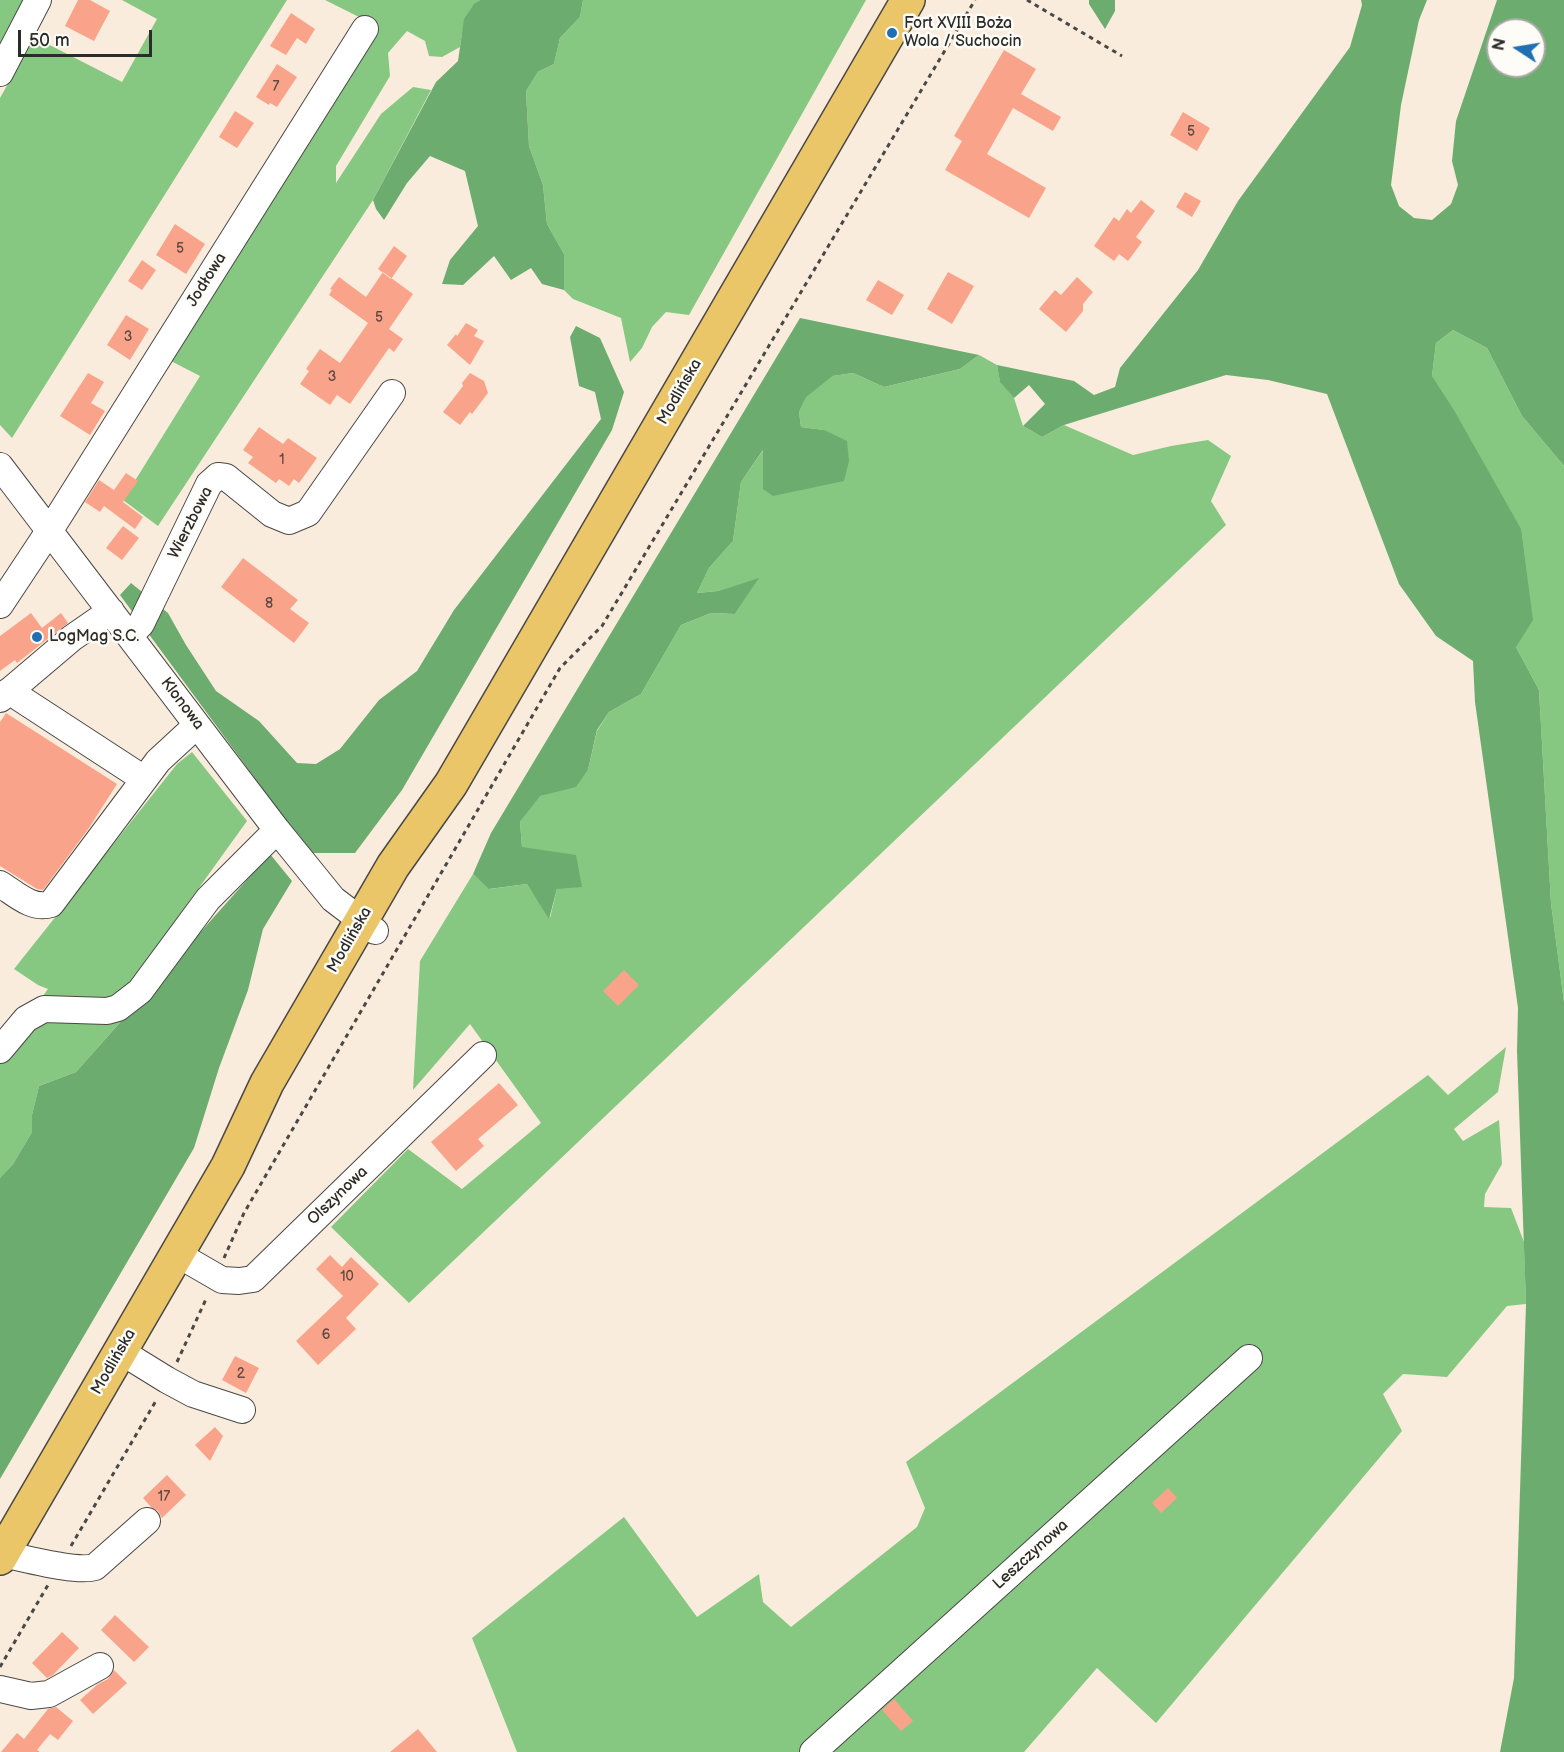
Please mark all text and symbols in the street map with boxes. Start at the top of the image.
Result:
place label: Fort XVIII Boża Wola / Suchocin [904,14,1021,52]
scale bar [21,18,154,56]
north arrow [1486,18,1546,78]
marker: Fort XVIII Boża Wola / Suchocin [885,26,899,40]
text: 50 m [29,30,70,51]
text: N [1489,37,1510,52]
house number: 7 [273,79,279,95]
house number: 5 [1187,124,1195,140]
house number: 5 [176,241,184,257]
street label: Jodłowa [183,250,231,310]
house number: 5 [375,310,383,326]
house number: 3 [124,329,132,345]
street label: Modlińska [654,356,706,428]
house number: 3 [328,369,336,385]
house number: 1 [279,452,285,468]
street label: Wierzbowa [165,484,217,562]
house number: 8 [265,596,273,612]
place label: LogMag S.C. [49,627,139,647]
marker: LogMag S.C. [30,630,44,644]
street label: Klonowa [156,674,208,734]
street label: Modlińska [324,904,376,976]
street label: Olszynowa [304,1163,372,1229]
house number: 10 [340,1269,354,1285]
street label: Modlińska [88,1326,140,1398]
house number: 6 [322,1327,330,1343]
house number: 2 [237,1366,245,1382]
house number: 17 [158,1489,170,1505]
street label: Leszczynowa [989,1516,1073,1594]

